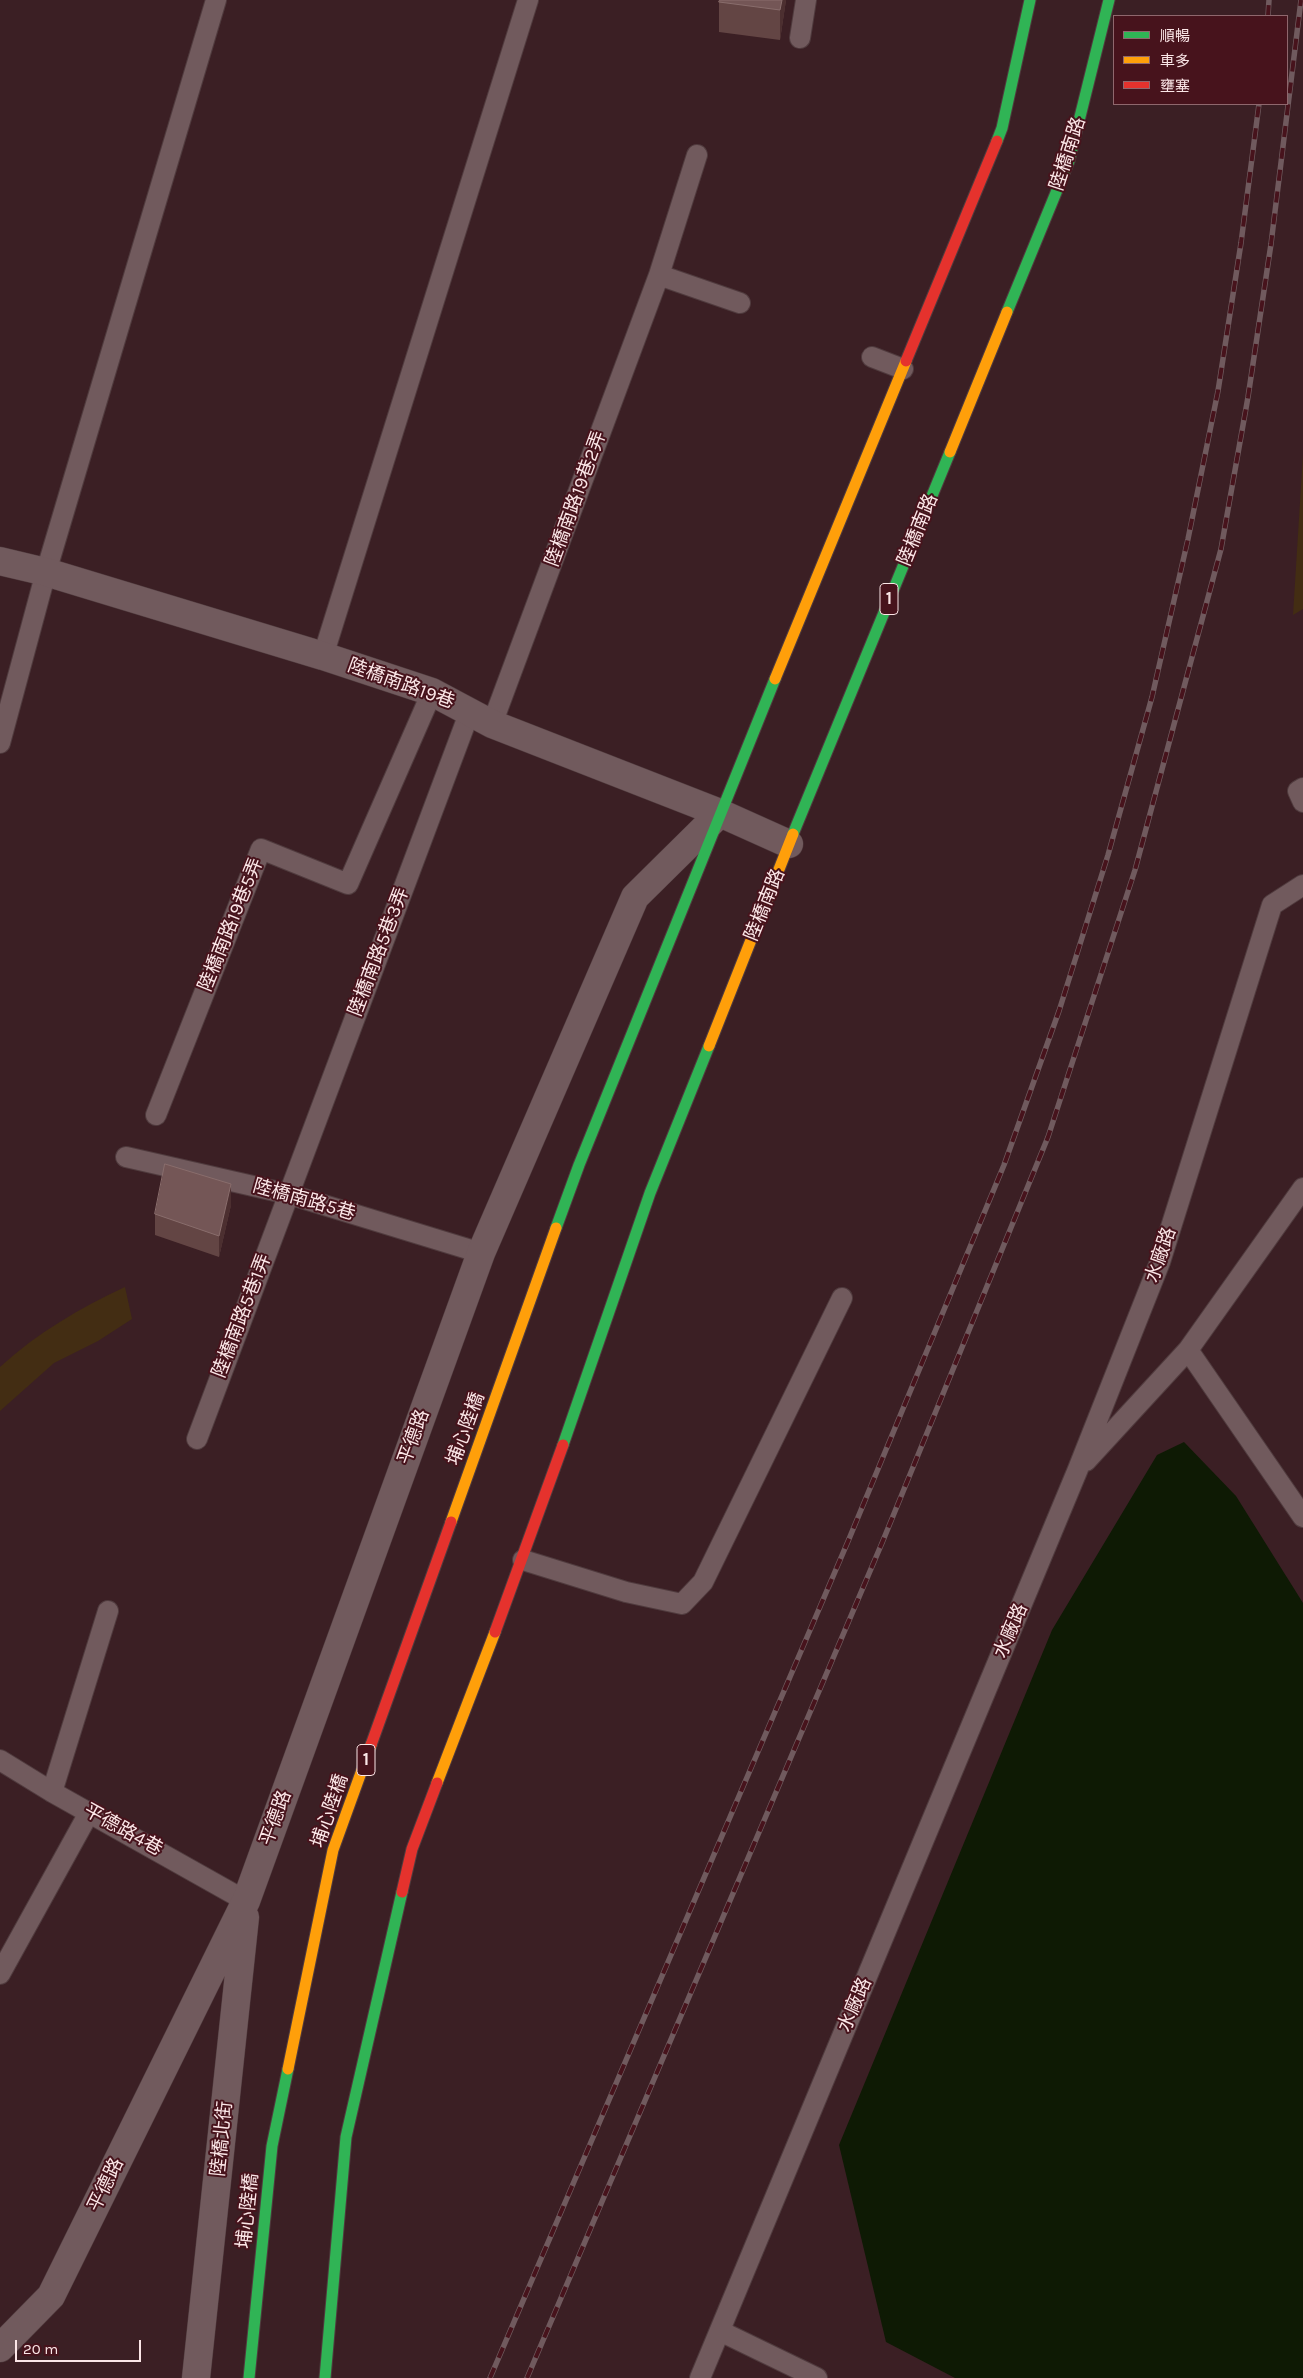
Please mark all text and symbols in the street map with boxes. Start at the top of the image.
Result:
legend [1113,15,1288,105]
text: 順暢 [1160,27,1190,45]
text: 車多 [1160,52,1190,70]
text: 壅塞 [1160,77,1190,95]
street label: 陸橋南路 [1045,114,1091,194]
street label: 陸橋南路19巷2弄 [541,428,611,570]
street label: 陸橋南路 [893,490,943,570]
road number: 1 [880,584,898,614]
street label: 陸橋南路19巷 [344,654,458,714]
street label: 陸橋南路19巷5弄 [194,855,268,995]
street label: 陸橋南路 [740,865,790,945]
street label: 陸橋南路5巷3弄 [344,884,414,1020]
street label: 陸橋南路5巷 [250,1174,358,1226]
street label: 水廠路 [1141,1224,1181,1286]
street label: 陸橋南路5巷1弄 [208,1251,276,1381]
street label: 埔心陸橋 [442,1389,490,1469]
street label: 平德路 [394,1406,434,1468]
street label: 水廠路 [989,1600,1033,1662]
road number: 1 [357,1744,375,1776]
street label: 埔心陸橋 [307,1771,353,1851]
street label: 平德路 [256,1787,296,1849]
street label: 平德路4巷 [80,1799,166,1861]
street label: 水廠路 [833,1974,877,2036]
street label: 陸橋北街 [207,2100,237,2178]
street label: 平德路 [83,2154,129,2216]
street label: 埔心陸橋 [233,2172,263,2250]
scale bar [18,2330,144,2362]
text: 20 m [23,2340,58,2358]

